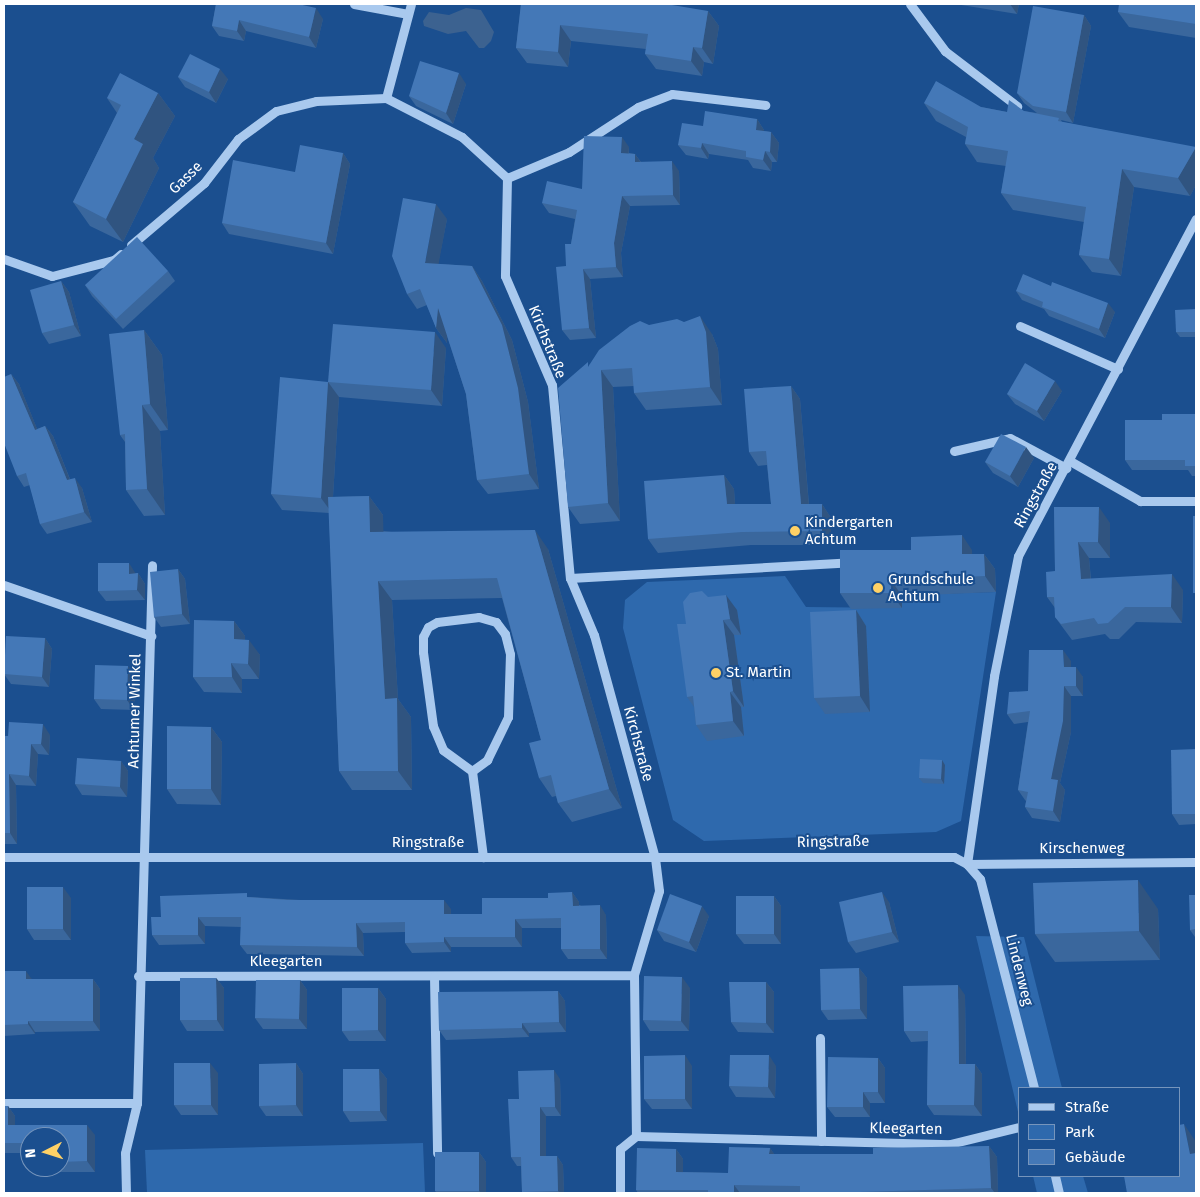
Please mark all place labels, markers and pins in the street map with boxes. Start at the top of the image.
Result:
place label: Kindergarten Achtum [805,513,893,548]
marker: Kindergarten Achtum [789,525,801,537]
place label: Grundschule Achtum [888,570,974,605]
marker: Grundschule Achtum [872,582,884,594]
place label: St. Martin [726,664,791,682]
marker: St. Martin [710,667,722,679]

